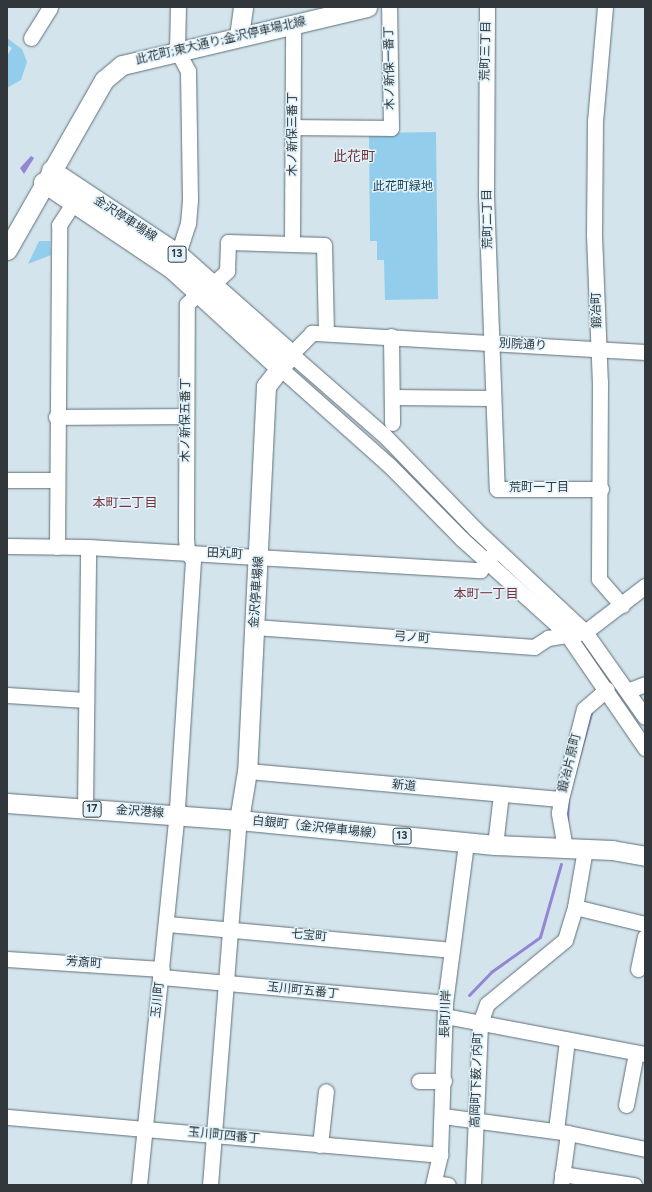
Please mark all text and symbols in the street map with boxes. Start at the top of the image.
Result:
street label: 此花町;東大通り;金沢停車場北線 [135,14,307,68]
street label: 荒町三丁目 [478,21,494,81]
street label: 木ノ新保一番丁 [382,26,398,110]
street label: 木ノ新保三番丁 [286,92,300,176]
district label: 此花町 [333,149,375,165]
park label: 此花町緑地 [373,180,433,194]
street label: 荒町二丁目 [480,189,496,249]
street label: 金沢停車場線 [91,193,159,245]
road number: 13 [167,245,187,263]
street label: 鍛冶町 [589,292,605,328]
street label: 別院通り [499,337,547,353]
street label: 木ノ新保五番丁 [179,378,193,462]
street label: 荒町一丁目 [509,481,569,495]
district label: 本町二丁目 [93,495,157,511]
street label: 田丸町 [207,546,243,562]
street label: 金沢停車場線 [247,556,267,628]
district label: 本町一丁目 [454,586,518,602]
street label: 弓ノ町 [394,630,430,646]
street label: 鍛冶片原町 [556,732,584,794]
street label: 新道 [391,778,417,794]
road number: 17 [82,800,102,818]
street label: 金沢港線 [116,803,164,821]
street label: 白銀町（金沢停車場線） [252,814,384,842]
road number: 13 [392,827,412,845]
street label: 七宝町 [290,927,328,945]
street label: 芳斎町 [66,955,102,971]
street label: 玉川町五番丁 [266,980,340,1002]
street label: 玉川町 [149,981,167,1019]
street label: 長町川岸 [438,990,454,1038]
street label: 高岡町下薮ノ内町 [468,1032,486,1128]
street label: 玉川町四番丁 [188,1126,260,1146]

